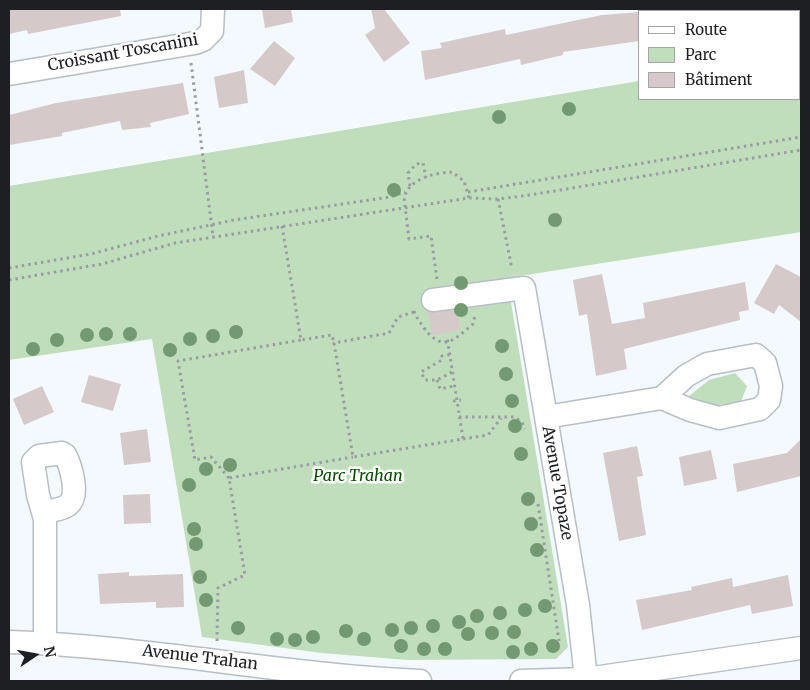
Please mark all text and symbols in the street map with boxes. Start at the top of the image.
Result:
legend [638,10,800,100]
text: Route [685,20,727,39]
street label: Croissant Toscanini [46,30,200,76]
text: Parc [685,45,716,64]
text: Bâtiment [685,70,752,89]
street label: Avenue Topaze [538,424,576,542]
park label: Parc Trahan [313,466,403,486]
north arrow [10,630,60,680]
street label: Avenue Trahan [141,641,259,675]
text: N [40,645,60,659]

